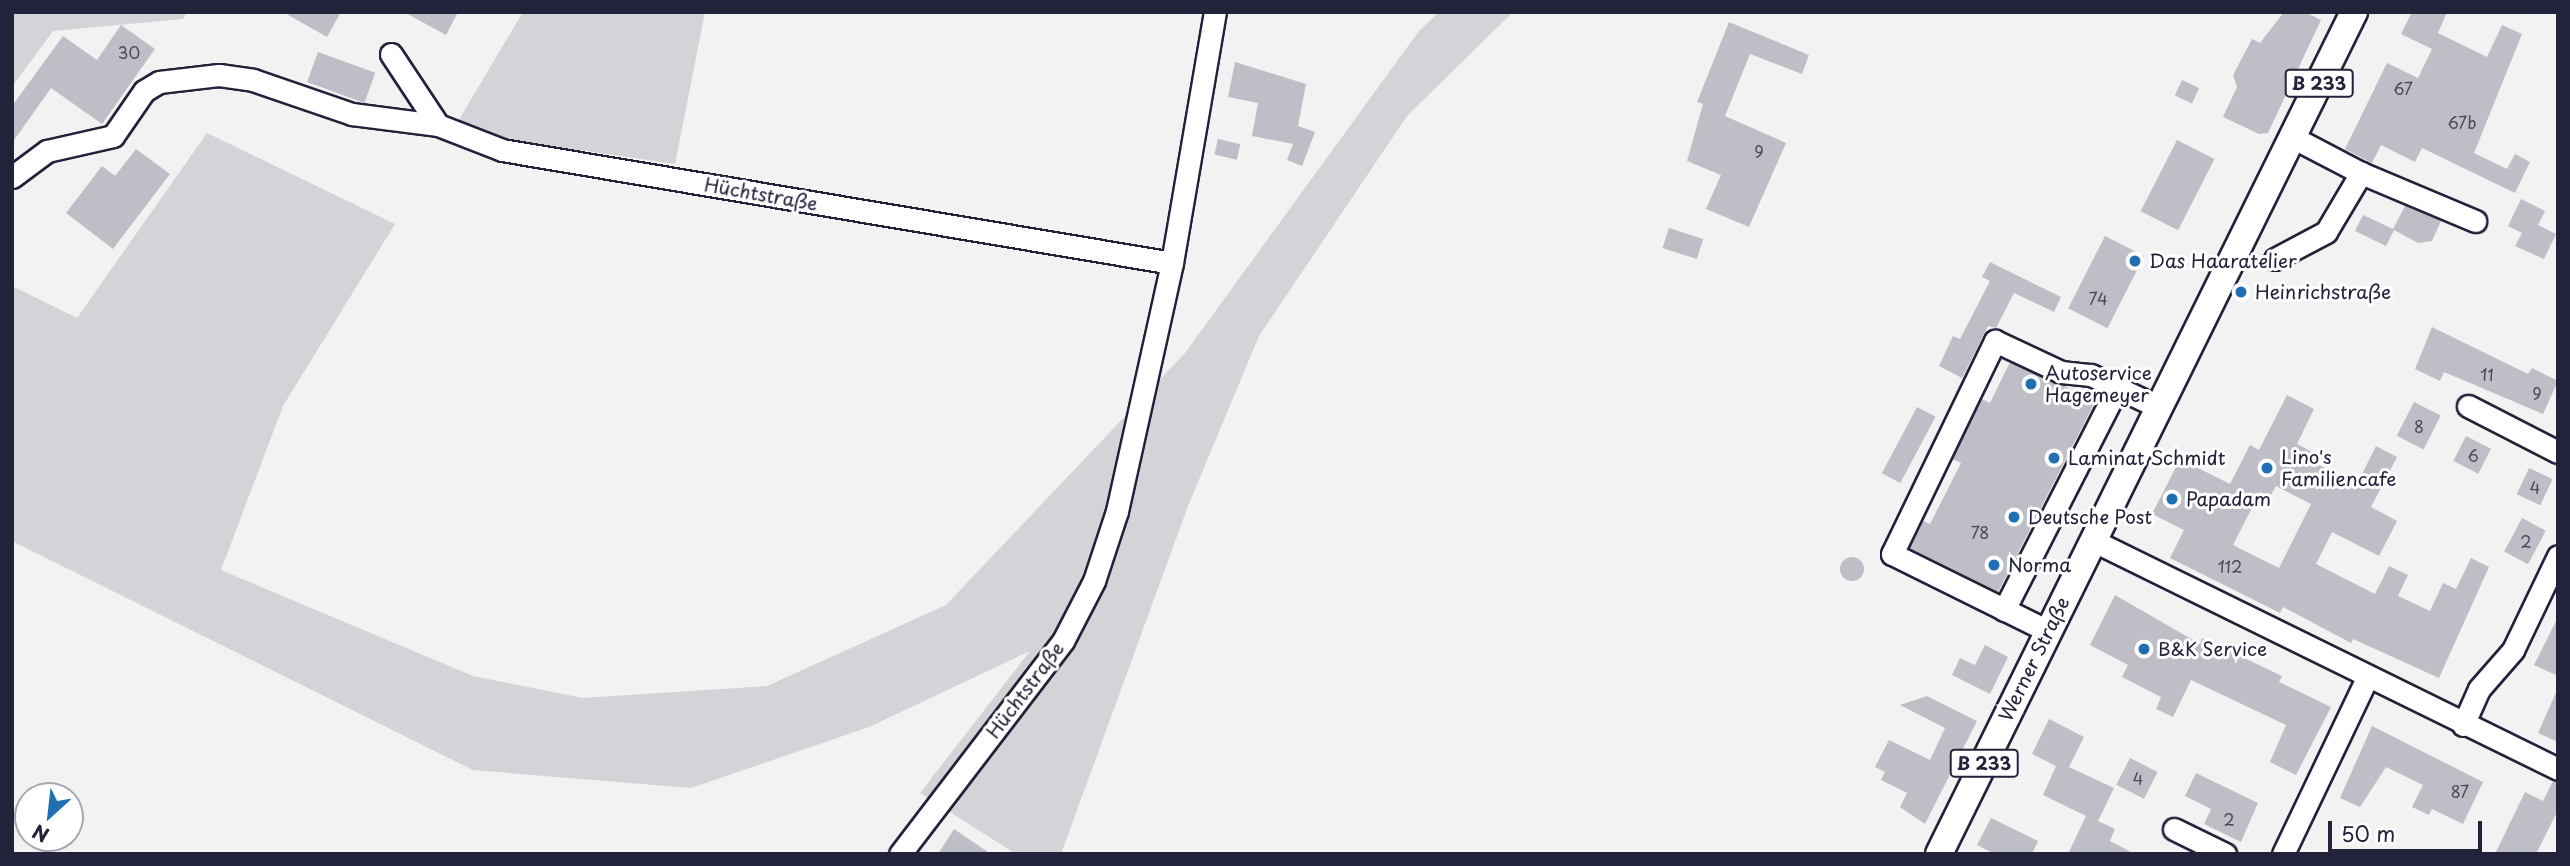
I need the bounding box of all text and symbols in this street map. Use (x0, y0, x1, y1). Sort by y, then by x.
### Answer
house number: 30 (118, 42, 140, 62)
road number: B 233 (2284, 68, 2354, 98)
house number: 67 (2393, 78, 2413, 98)
house number: 67b (2448, 112, 2476, 132)
house number: 9 (1754, 141, 1764, 161)
street label: Hüchtstraße (703, 173, 819, 215)
place label: Das Haaratelier (2149, 250, 2297, 272)
marker: Das Haaratelier (2127, 253, 2143, 269)
place label: Heinrichstraße (2255, 281, 2391, 303)
marker: Heinrichstraße (2233, 284, 2249, 300)
house number: 74 (2089, 288, 2107, 308)
place label: Autoservice Hagemeyer (2045, 362, 2152, 406)
house number: 11 (2480, 364, 2494, 384)
marker: Autoservice Hagemeyer (2023, 376, 2039, 392)
house number: 9 (2532, 383, 2542, 403)
house number: 8 (2414, 416, 2424, 436)
house number: 6 (2467, 445, 2479, 465)
place label: Lino's Familiencafe (2281, 446, 2396, 490)
place label: Laminat Schmidt (2068, 447, 2225, 469)
marker: Laminat Schmidt (2046, 450, 2062, 466)
marker: Lino's Familiencafe (2259, 460, 2275, 476)
house number: 4 (2530, 477, 2540, 497)
place label: Papadam (2186, 488, 2271, 510)
marker: Papadam (2164, 491, 2180, 507)
place label: Deutsche Post (2028, 506, 2154, 528)
marker: Deutsche Post (2006, 509, 2022, 525)
house number: 78 (1971, 522, 1989, 542)
house number: 2 (2520, 531, 2532, 551)
place label: Norma (2008, 554, 2071, 576)
house number: 112 (2218, 556, 2242, 576)
marker: Norma (1986, 557, 2002, 573)
street label: Werner Straße (1994, 592, 2074, 726)
street label: Hüchtstraße (981, 637, 1069, 743)
place label: B&K Service (2158, 638, 2268, 660)
marker: B&K Service (2136, 641, 2152, 657)
road number: B 233 (1949, 748, 2019, 778)
house number: 4 (2133, 768, 2143, 788)
house number: 87 (2451, 781, 2469, 801)
north arrow (14, 782, 84, 852)
scale bar (2332, 806, 2486, 850)
house number: 2 (2223, 809, 2235, 829)
text: 50 m (2341, 817, 2395, 849)
text: N (27, 818, 53, 850)

